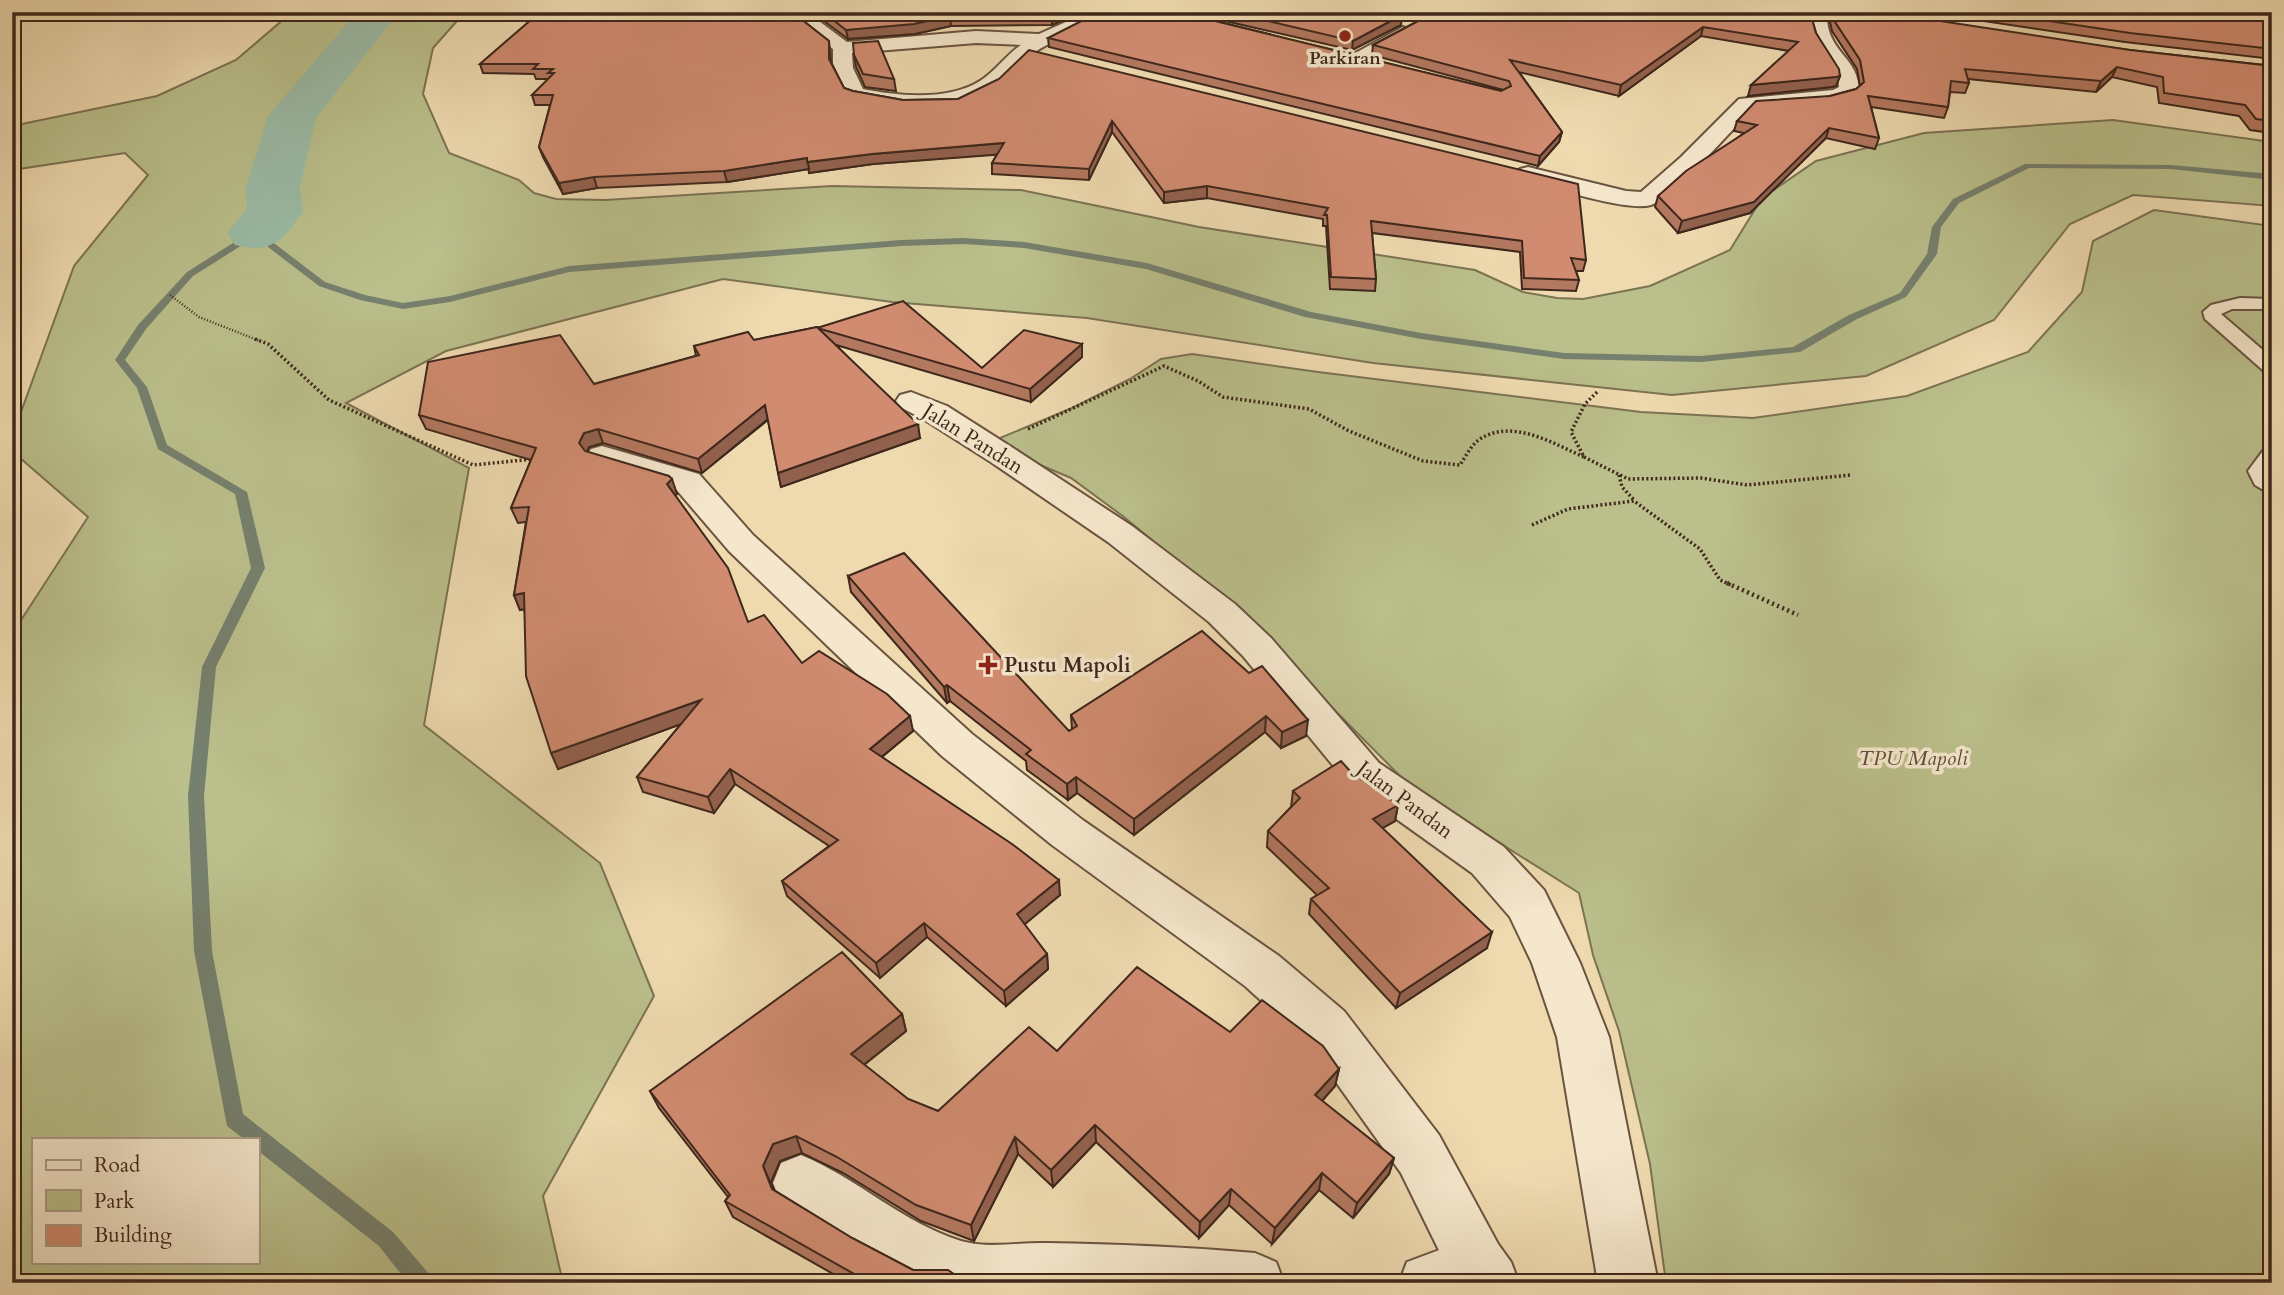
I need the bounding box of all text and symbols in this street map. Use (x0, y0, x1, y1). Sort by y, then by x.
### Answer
marker: Parkiran (1337, 28, 1353, 44)
place label: Parkiran (1309, 46, 1381, 71)
street label: Jalan Pandan (915, 395, 1029, 481)
place label: Pustu Mapoli (1004, 651, 1131, 680)
marker: Pustu Mapoli (978, 655, 998, 675)
park label: TPU Mapoli (1858, 744, 1968, 773)
street label: Jalan Pandan (1348, 752, 1459, 846)
legend (32, 1138, 259, 1264)
text: Road (94, 1151, 140, 1180)
text: Park (94, 1187, 135, 1216)
text: Building (94, 1221, 172, 1250)

